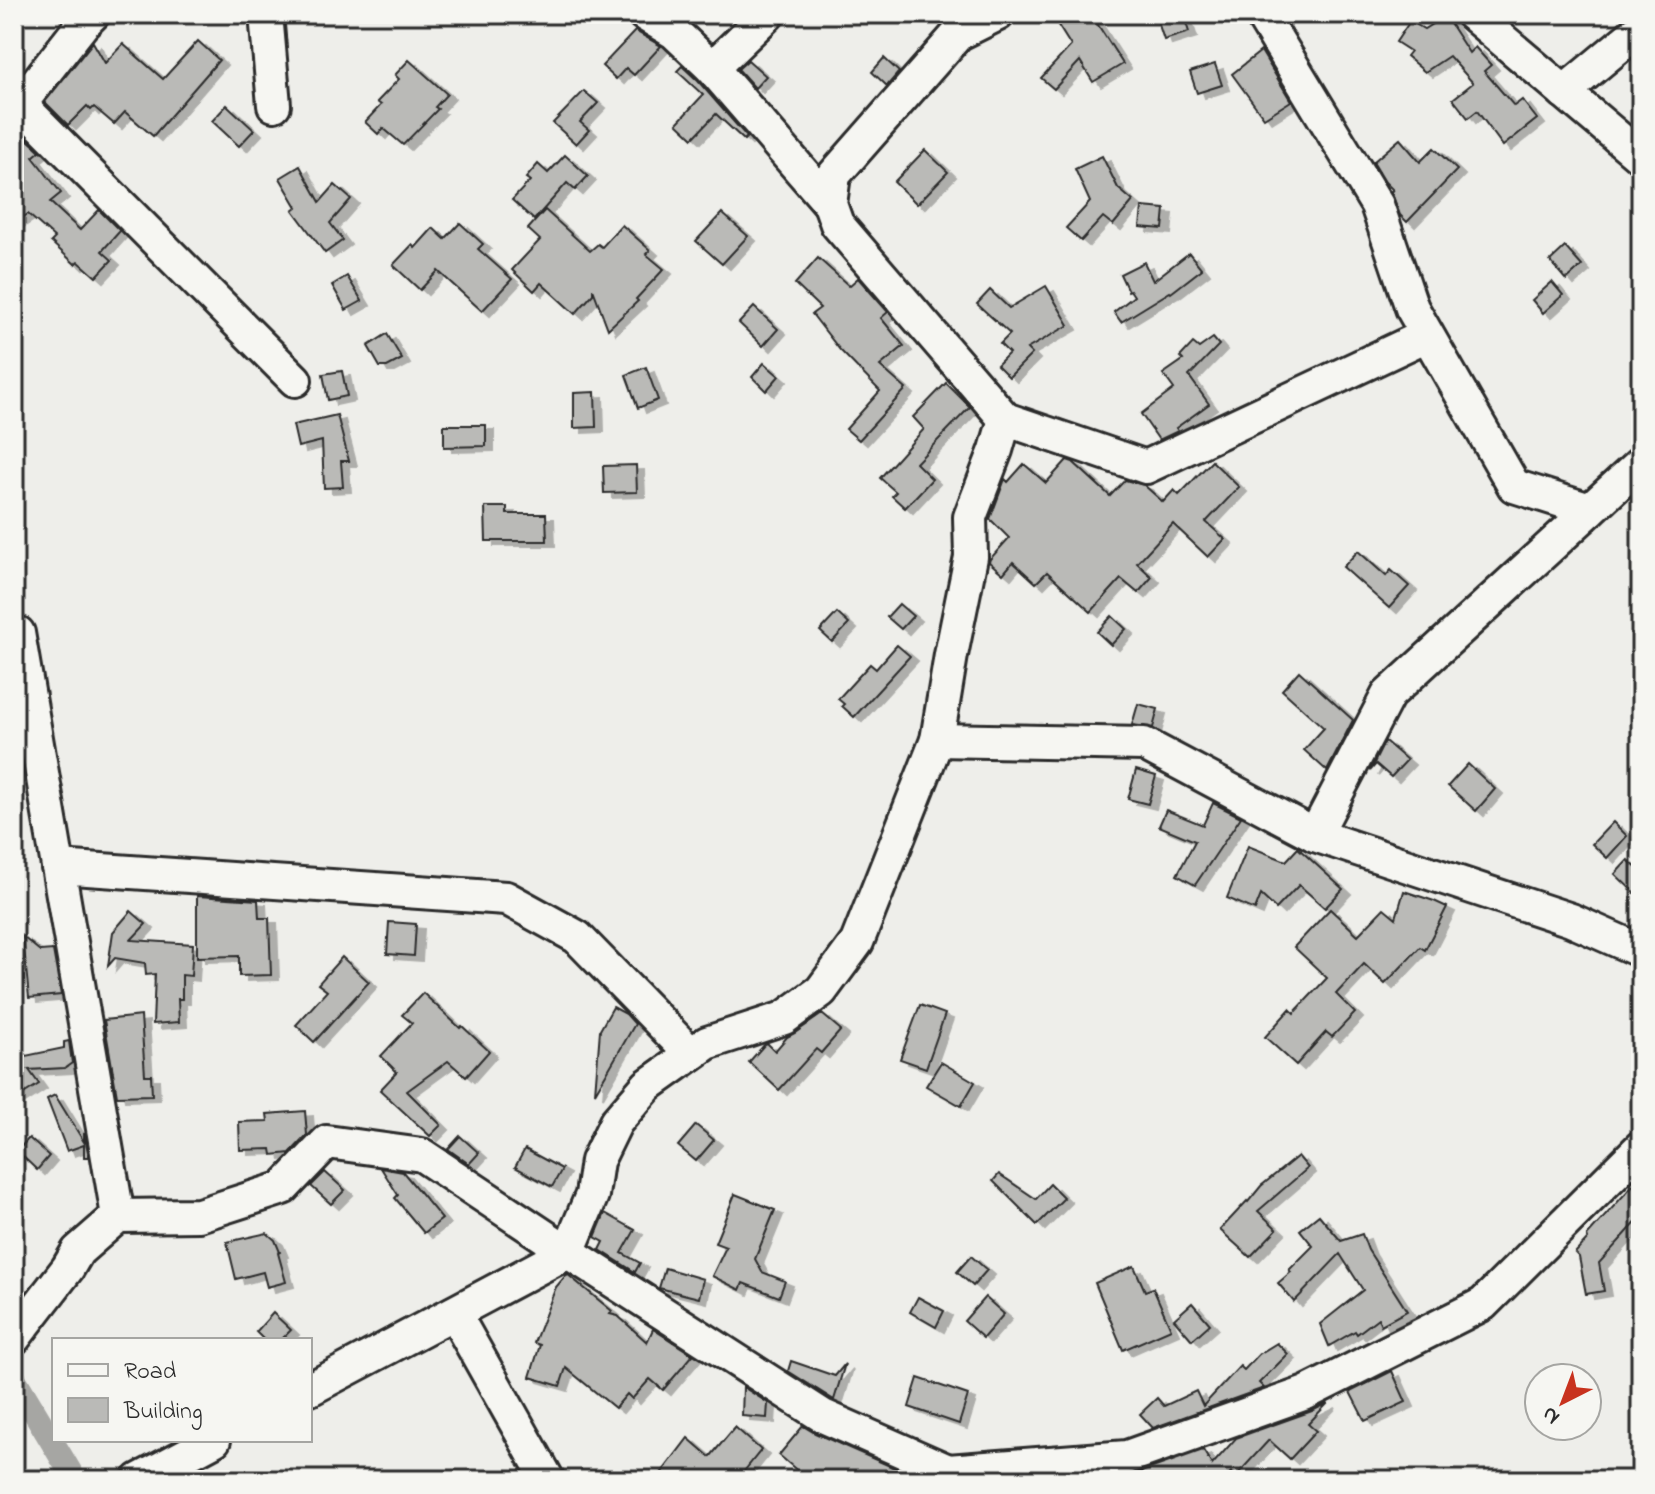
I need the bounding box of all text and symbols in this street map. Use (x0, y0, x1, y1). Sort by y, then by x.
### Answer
legend (52, 1338, 312, 1442)
text: Road (124, 1355, 177, 1390)
north arrow (1523, 1362, 1603, 1442)
text: Building (123, 1395, 203, 1430)
text: N (1535, 1398, 1568, 1431)

